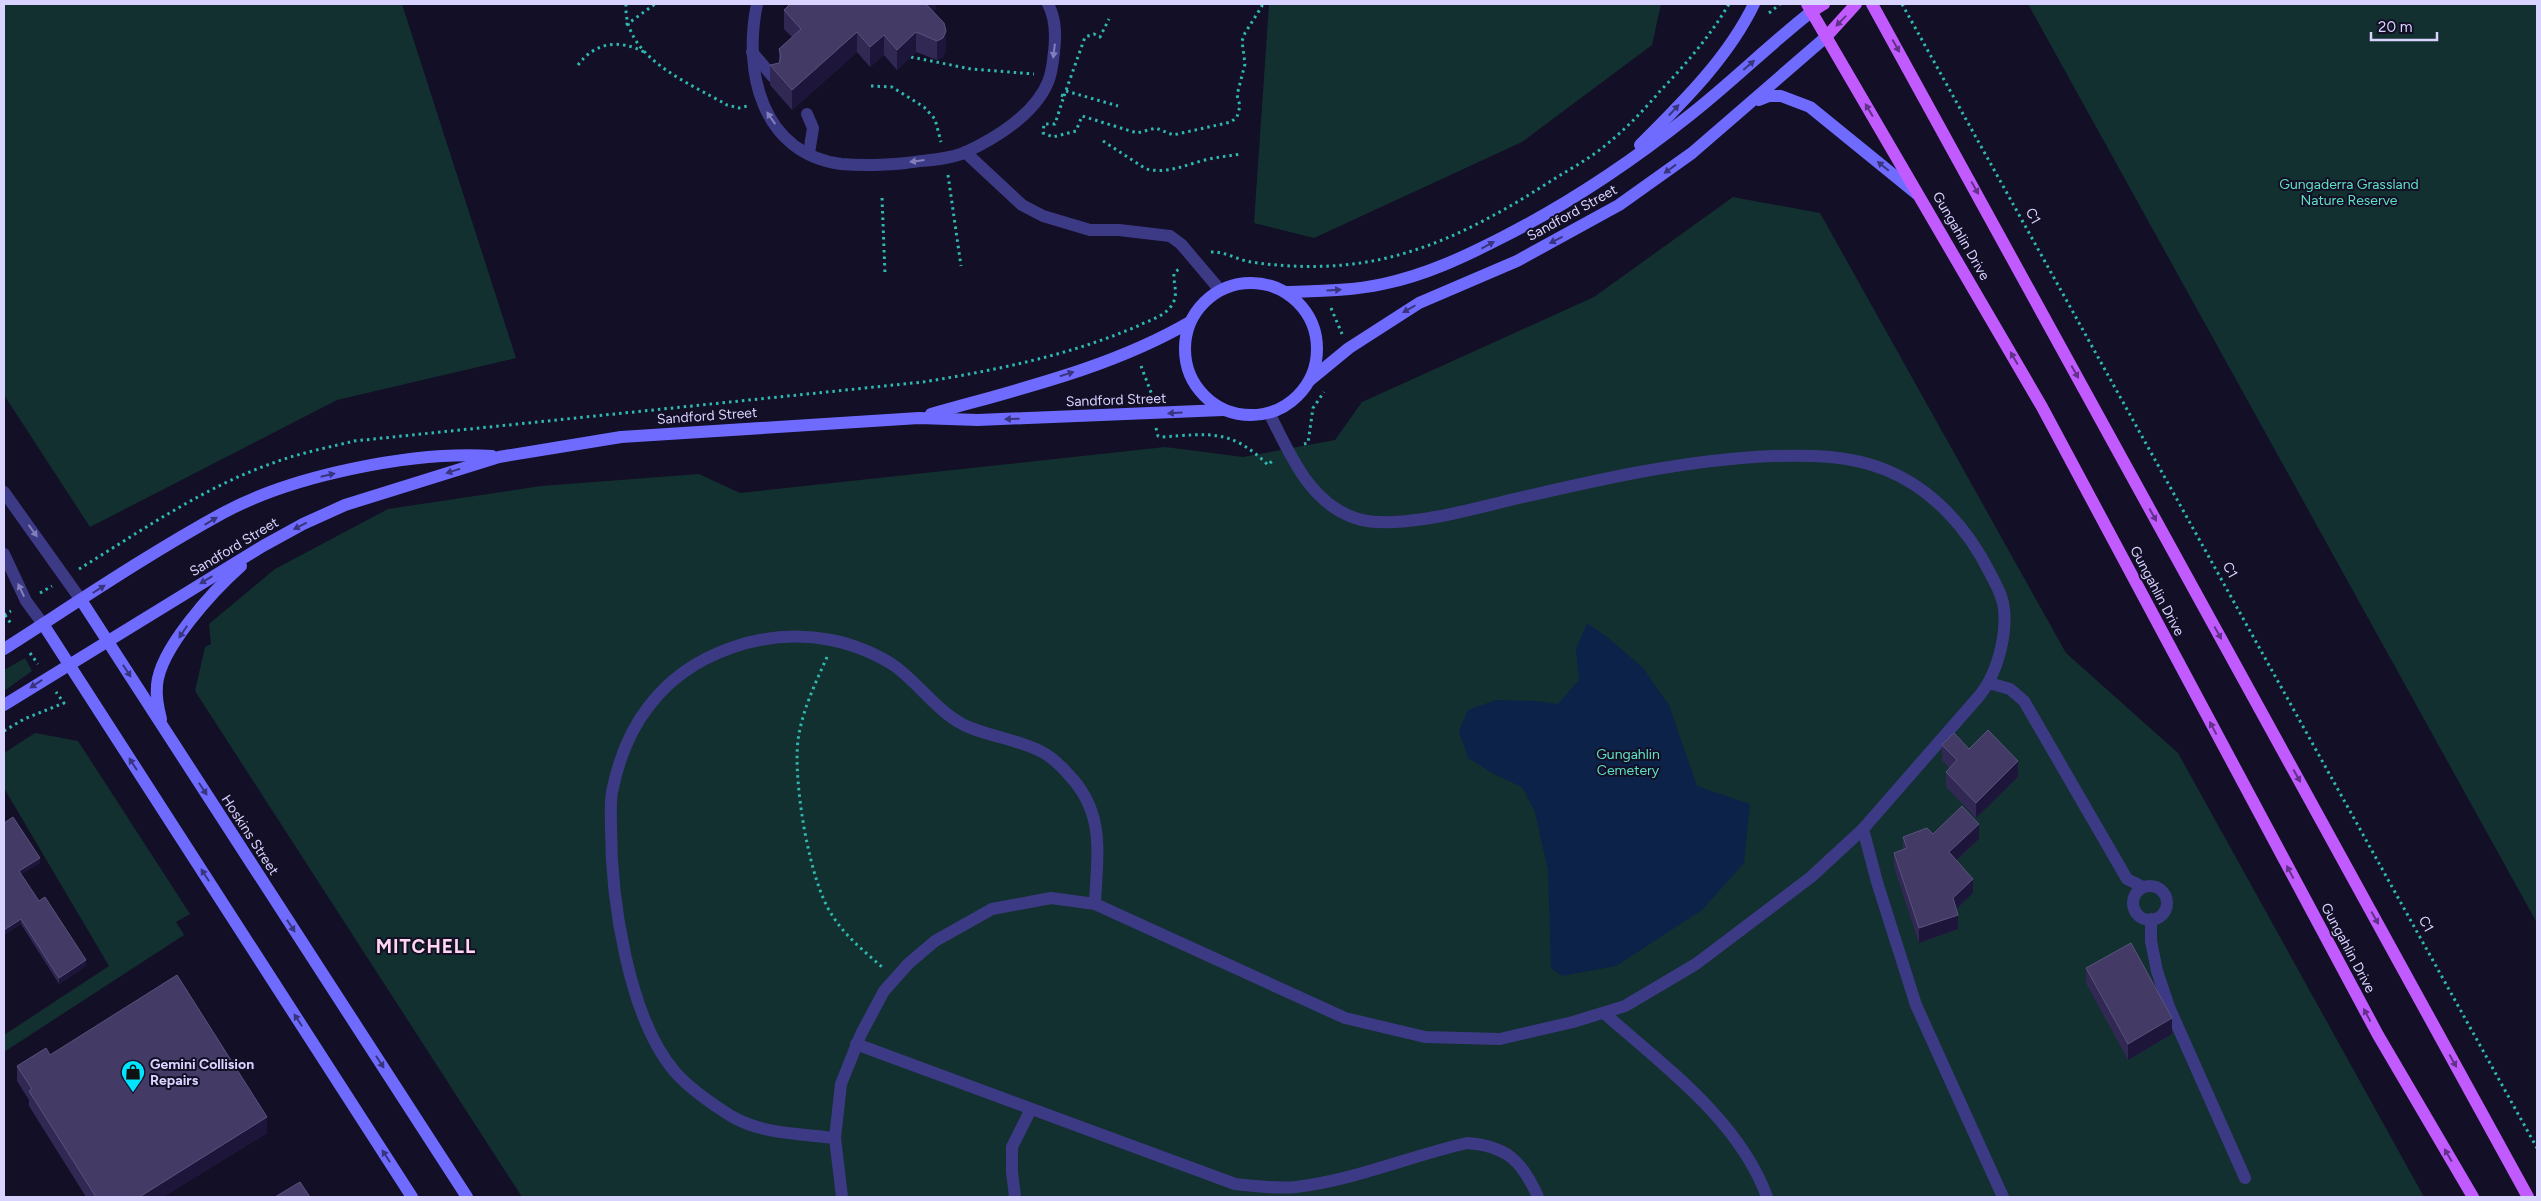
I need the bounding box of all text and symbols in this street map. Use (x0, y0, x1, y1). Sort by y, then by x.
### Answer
scale bar (2371, 10, 2437, 42)
one-way arrow (1835, 14, 1847, 26)
text: 20 m (2378, 18, 2412, 36)
one-way arrow (1892, 39, 1901, 53)
one-way arrow (1050, 44, 1058, 60)
one-way arrow (1743, 59, 1756, 70)
one-way arrow (1668, 104, 1679, 117)
one-way arrow (1864, 104, 1873, 117)
one-way arrow (766, 111, 776, 125)
one-way arrow (909, 157, 925, 165)
one-way arrow (1877, 161, 1890, 172)
one-way arrow (1663, 164, 1677, 174)
park label: Gungaderra Grassland Nature Reserve (2279, 176, 2419, 209)
street label: Sandford Street (1524, 181, 1620, 245)
one-way arrow (1970, 182, 1979, 195)
street label: Gungahlin Drive (1929, 189, 1993, 284)
street label: C1 (2022, 205, 2044, 227)
one-way arrow (1549, 236, 1563, 244)
one-way arrow (1481, 241, 1496, 249)
one-way arrow (1326, 286, 1342, 294)
one-way arrow (1402, 305, 1416, 314)
one-way arrow (2010, 350, 2018, 365)
one-way arrow (2071, 365, 2079, 380)
one-way arrow (1059, 370, 1074, 377)
street label: Sandford Street (1065, 390, 1167, 410)
street label: Sandford Street (656, 404, 758, 428)
one-way arrow (1167, 409, 1183, 417)
one-way arrow (1004, 415, 1020, 423)
one-way arrow (445, 468, 460, 476)
one-way arrow (320, 471, 335, 479)
one-way arrow (2149, 508, 2158, 521)
street label: Sandford Street (187, 514, 281, 580)
one-way arrow (204, 516, 217, 525)
one-way arrow (293, 522, 307, 530)
one-way arrow (27, 524, 38, 537)
street label: Gungahlin Drive (2126, 543, 2188, 639)
street label: C1 (2219, 559, 2241, 581)
one-way arrow (200, 575, 213, 585)
one-way arrow (17, 583, 25, 597)
one-way arrow (92, 585, 105, 594)
one-way arrow (178, 626, 188, 639)
one-way arrow (2214, 627, 2223, 640)
one-way arrow (122, 664, 131, 677)
one-way arrow (29, 679, 43, 689)
one-way arrow (2209, 721, 2217, 736)
park label: Gungahlin Cemetery (1596, 746, 1660, 779)
one-way arrow (128, 757, 138, 770)
one-way arrow (2292, 769, 2301, 783)
one-way arrow (198, 783, 208, 796)
street label: Hoskins Street (218, 792, 282, 878)
one-way arrow (2286, 864, 2294, 879)
one-way arrow (200, 869, 210, 882)
street label: Gungahlin Drive (2317, 900, 2379, 996)
one-way arrow (2371, 911, 2379, 926)
street label: C1 (2415, 913, 2437, 935)
one-way arrow (287, 919, 296, 933)
district label: MITCHELL (376, 935, 476, 958)
one-way arrow (2363, 1007, 2371, 1022)
one-way arrow (293, 1013, 303, 1026)
one-way arrow (2449, 1054, 2457, 1068)
place label: Gemini Collision Repairs (150, 1056, 254, 1089)
one-way arrow (375, 1056, 384, 1069)
shop icon: Gemini Collision Repairs (120, 1059, 146, 1093)
one-way arrow (2444, 1149, 2453, 1162)
one-way arrow (381, 1150, 391, 1163)

